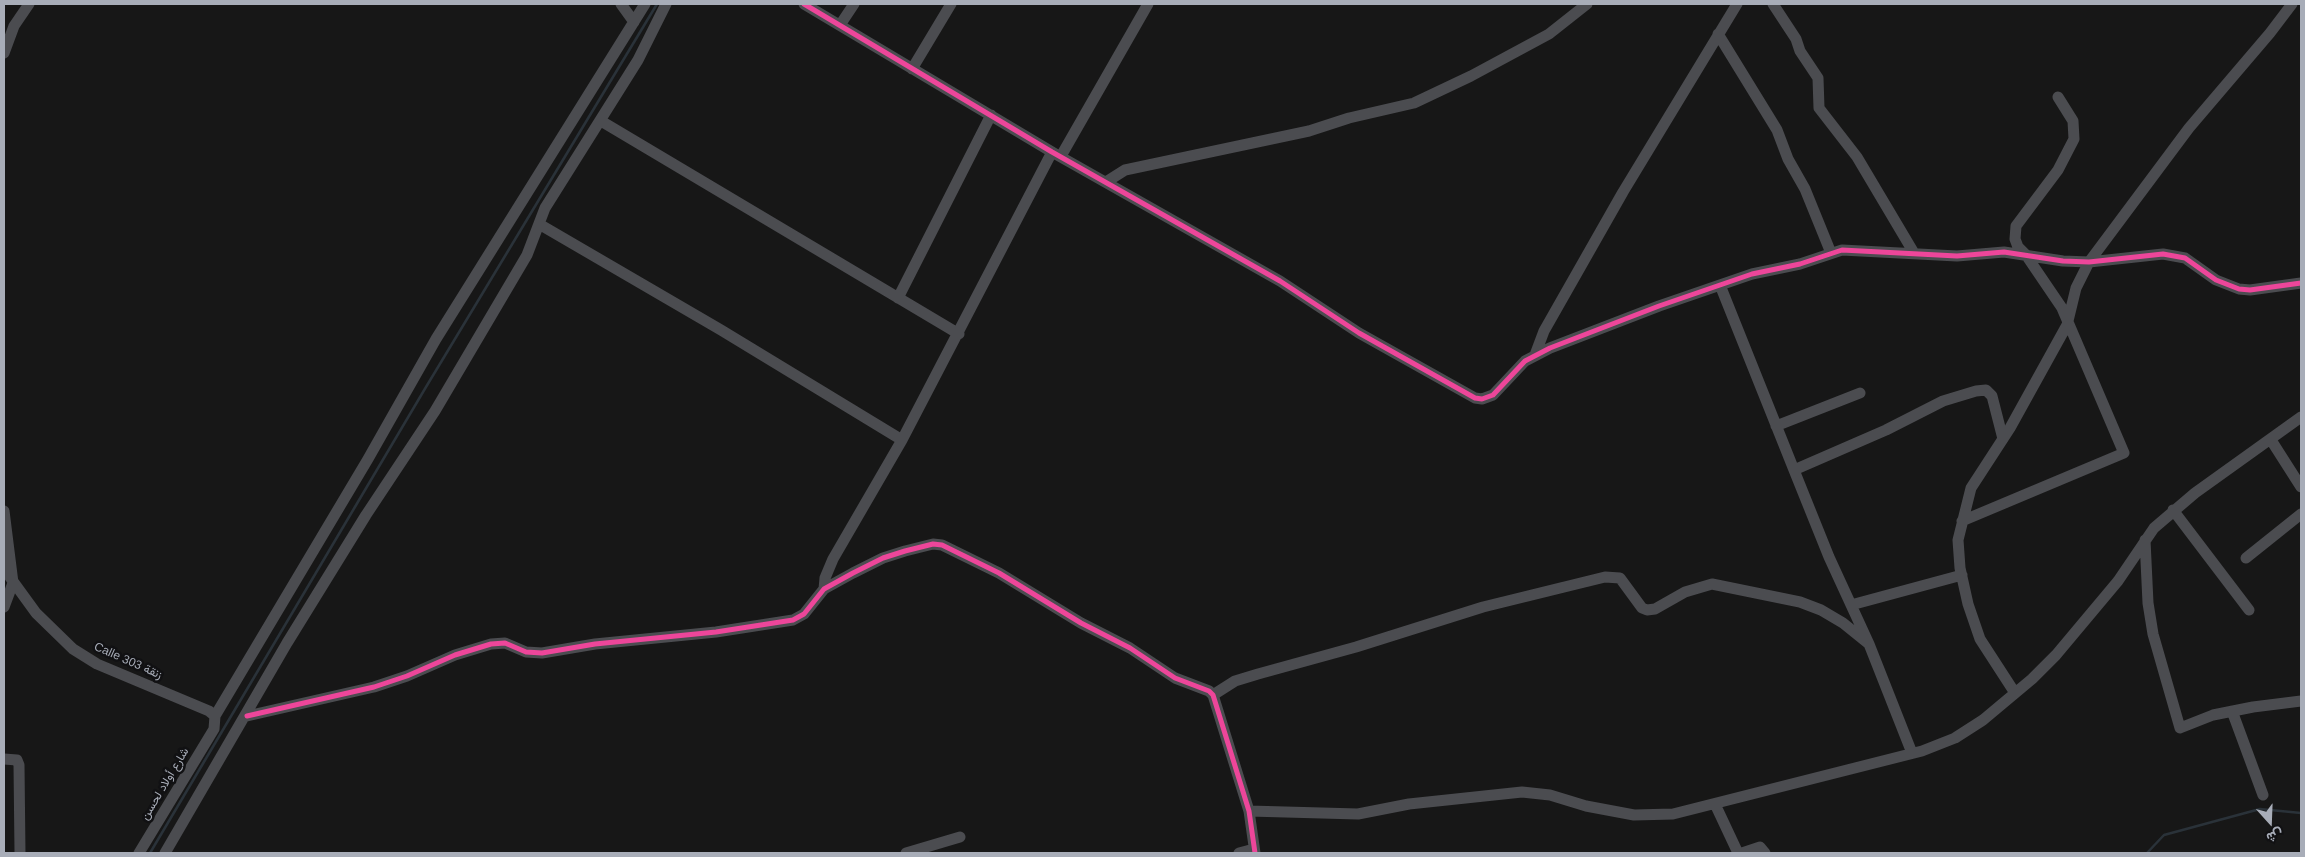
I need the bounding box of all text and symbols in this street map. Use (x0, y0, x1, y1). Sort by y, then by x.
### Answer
street label: Calle 303 زنقة (92, 640, 164, 682)
street label: شارع أولاد لحسن (138, 745, 192, 823)
north arrow (2245, 797, 2295, 847)
text: ش (2264, 826, 2286, 846)

